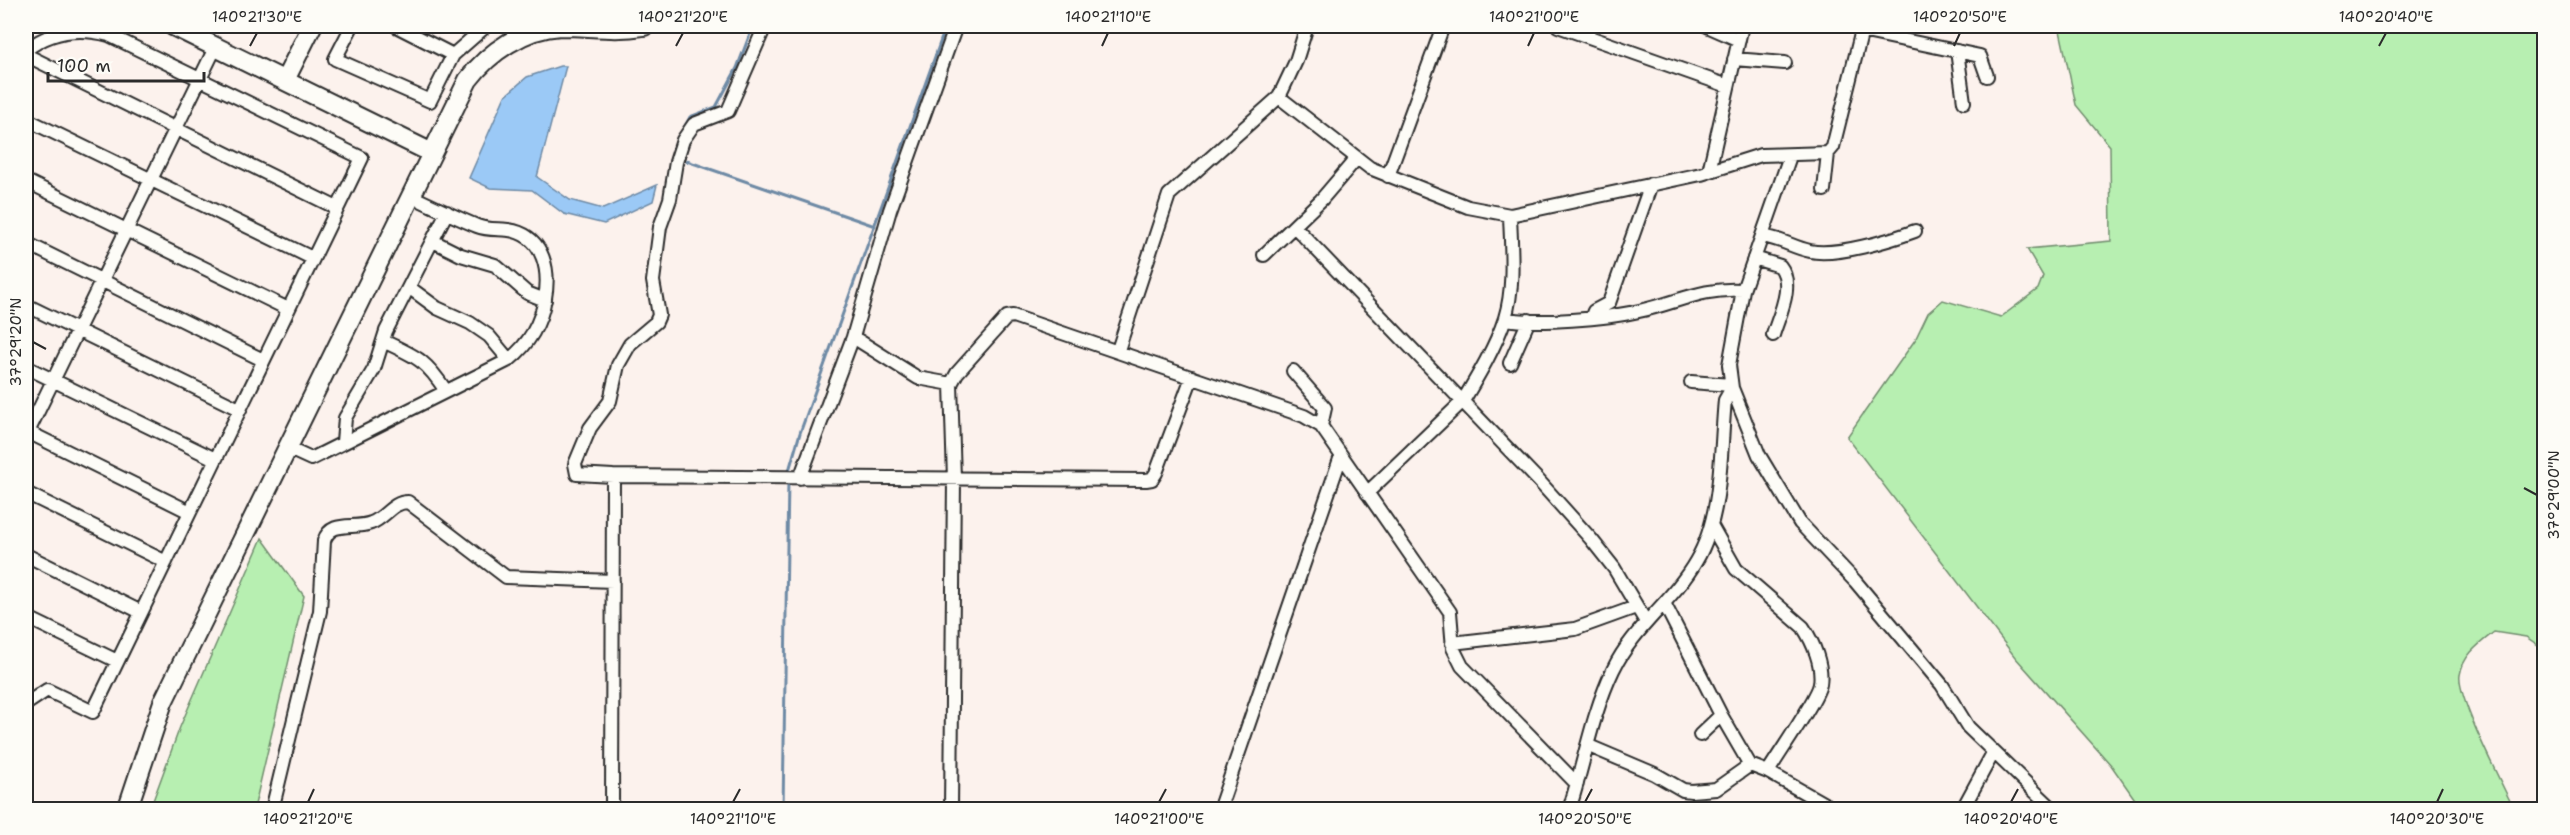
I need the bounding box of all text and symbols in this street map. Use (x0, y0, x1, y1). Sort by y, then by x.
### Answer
text: 140°21'30"E (212, 7, 302, 27)
text: 140°21'20"E (638, 7, 728, 27)
text: 140°21'10"E (1065, 7, 1151, 27)
text: 140°21'00"E (1489, 7, 1579, 27)
text: 140°20'50"E (1913, 7, 2007, 27)
text: 140°20'40"E (2339, 7, 2433, 27)
scale bar (48, 45, 204, 83)
text: 100 m (57, 54, 111, 78)
text: 37°29'20"N (6, 297, 26, 387)
text: 37°29'00"N (2544, 450, 2564, 540)
text: 140°21'20"E (263, 809, 353, 829)
text: 140°21'10"E (690, 809, 776, 829)
text: 140°21'00"E (1114, 809, 1204, 829)
text: 140°20'50"E (1538, 809, 1632, 829)
text: 140°20'40"E (1964, 809, 2058, 829)
text: 140°20'30"E (2390, 809, 2484, 829)

